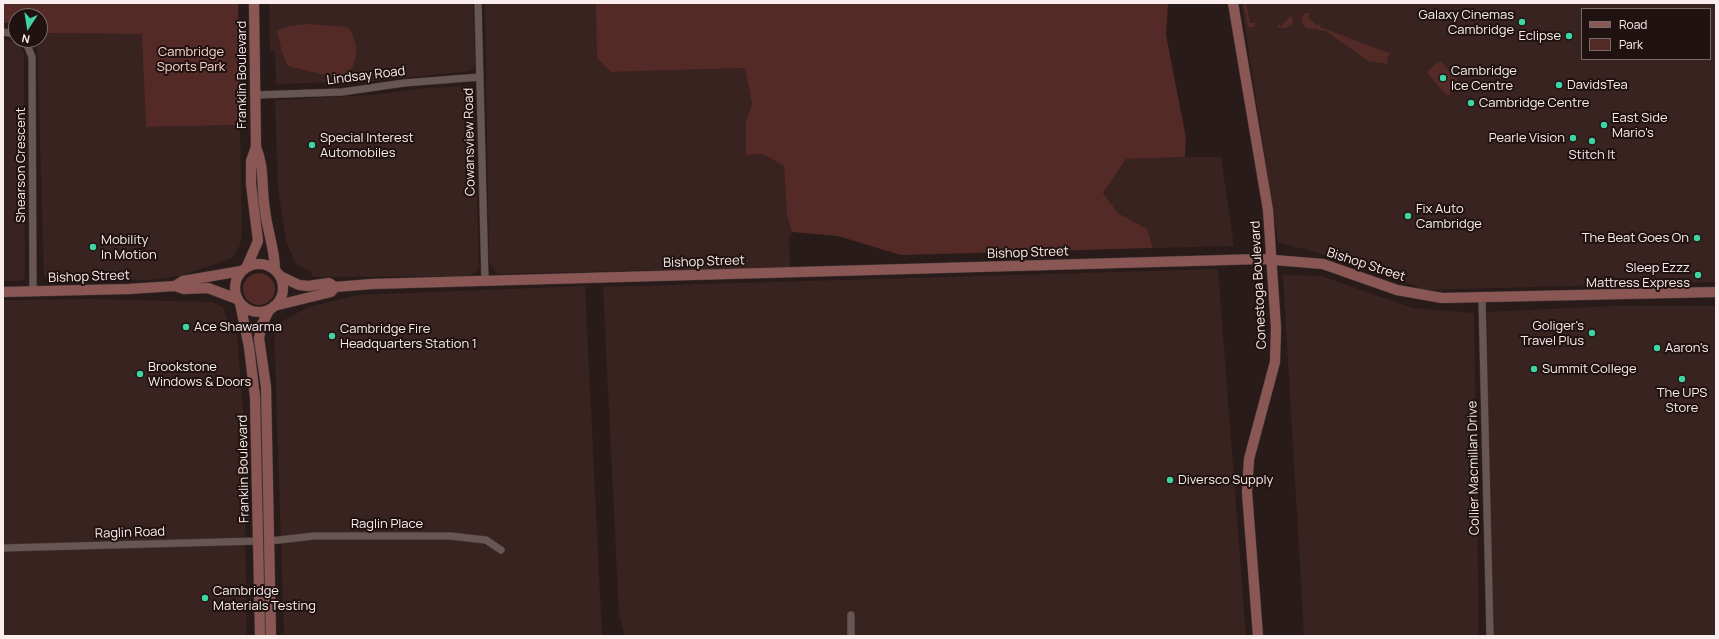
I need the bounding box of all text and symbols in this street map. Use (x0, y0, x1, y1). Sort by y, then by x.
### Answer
place label: Galaxy Cinemas Cambridge (1419, 7, 1514, 38)
north arrow (8, 8, 48, 48)
legend (1581, 8, 1711, 60)
text: Road (1619, 16, 1647, 33)
marker: Galaxy Cinemas Cambridge (1517, 17, 1527, 27)
street label: Franklin Boulevard (234, 21, 250, 129)
place label: Eclipse (1518, 28, 1561, 44)
text: N (20, 31, 31, 47)
marker: Eclipse (1564, 31, 1574, 41)
text: Park (1619, 36, 1643, 53)
park label: Cambridge Sports Park (157, 44, 225, 75)
street label: Lindsay Road (326, 63, 406, 89)
place label: Cambridge Ice Centre (1451, 63, 1517, 94)
marker: Cambridge Ice Centre (1438, 73, 1448, 83)
place label: DavidsTea (1567, 77, 1628, 93)
marker: DavidsTea (1554, 80, 1564, 90)
street label: Cowansview Road (461, 88, 479, 196)
place label: Cambridge Centre (1479, 95, 1589, 111)
marker: Cambridge Centre (1466, 98, 1476, 108)
street label: Shearson Crescent (13, 107, 29, 223)
place label: East Side Mario's (1612, 110, 1668, 141)
marker: East Side Mario's (1599, 120, 1609, 130)
place label: Special Interest Automobiles (320, 130, 414, 161)
place label: Pearle Vision (1489, 130, 1565, 146)
marker: Pearle Vision (1568, 133, 1578, 143)
marker: Stitch It (1587, 136, 1597, 146)
marker: Special Interest Automobiles (307, 140, 317, 150)
place label: Stitch It (1569, 147, 1615, 163)
place label: Fix Auto Cambridge (1416, 201, 1482, 232)
marker: Fix Auto Cambridge (1403, 211, 1413, 221)
street label: Conestoga Boulevard (1248, 220, 1270, 350)
place label: The Beat Goes On (1582, 230, 1689, 246)
place label: Mobility In Motion (101, 232, 157, 263)
marker: The Beat Goes On (1692, 233, 1702, 243)
marker: Mobility In Motion (88, 242, 98, 252)
street label: Bishop Street (987, 244, 1069, 262)
street label: Bishop Street (1325, 245, 1407, 285)
street label: Bishop Street (663, 253, 745, 271)
place label: Sleep Ezzz Mattress Express (1586, 260, 1690, 291)
street label: Bishop Street (48, 268, 130, 286)
marker: Sleep Ezzz Mattress Express (1693, 270, 1703, 280)
place label: Goliger's Travel Plus (1520, 318, 1584, 349)
place label: Ace Shawarma (194, 319, 282, 335)
place label: Cambridge Fire Headquarters Station 1 (340, 321, 477, 352)
marker: Ace Shawarma (181, 322, 191, 332)
marker: Goliger's Travel Plus (1587, 328, 1597, 338)
marker: Cambridge Fire Headquarters Station 1 (327, 331, 337, 341)
place label: Aaron's (1665, 340, 1708, 356)
marker: Aaron's (1652, 343, 1662, 353)
place label: Brookstone Windows & Doors (148, 359, 251, 390)
place label: Summit College (1542, 361, 1637, 377)
marker: Summit College (1529, 364, 1539, 374)
marker: Brookstone Windows & Doors (135, 369, 145, 379)
marker: The UPS Store (1677, 374, 1687, 384)
place label: The UPS Store (1657, 385, 1707, 416)
street label: Collier Macmillan Drive (1465, 401, 1483, 535)
street label: Franklin Boulevard (235, 415, 253, 523)
place label: Diversco Supply (1178, 472, 1273, 488)
marker: Diversco Supply (1165, 475, 1175, 485)
street label: Raglin Place (351, 516, 423, 532)
street label: Raglin Road (95, 524, 165, 542)
place label: Cambridge Materials Testing (213, 583, 316, 614)
marker: Cambridge Materials Testing (200, 593, 210, 603)

